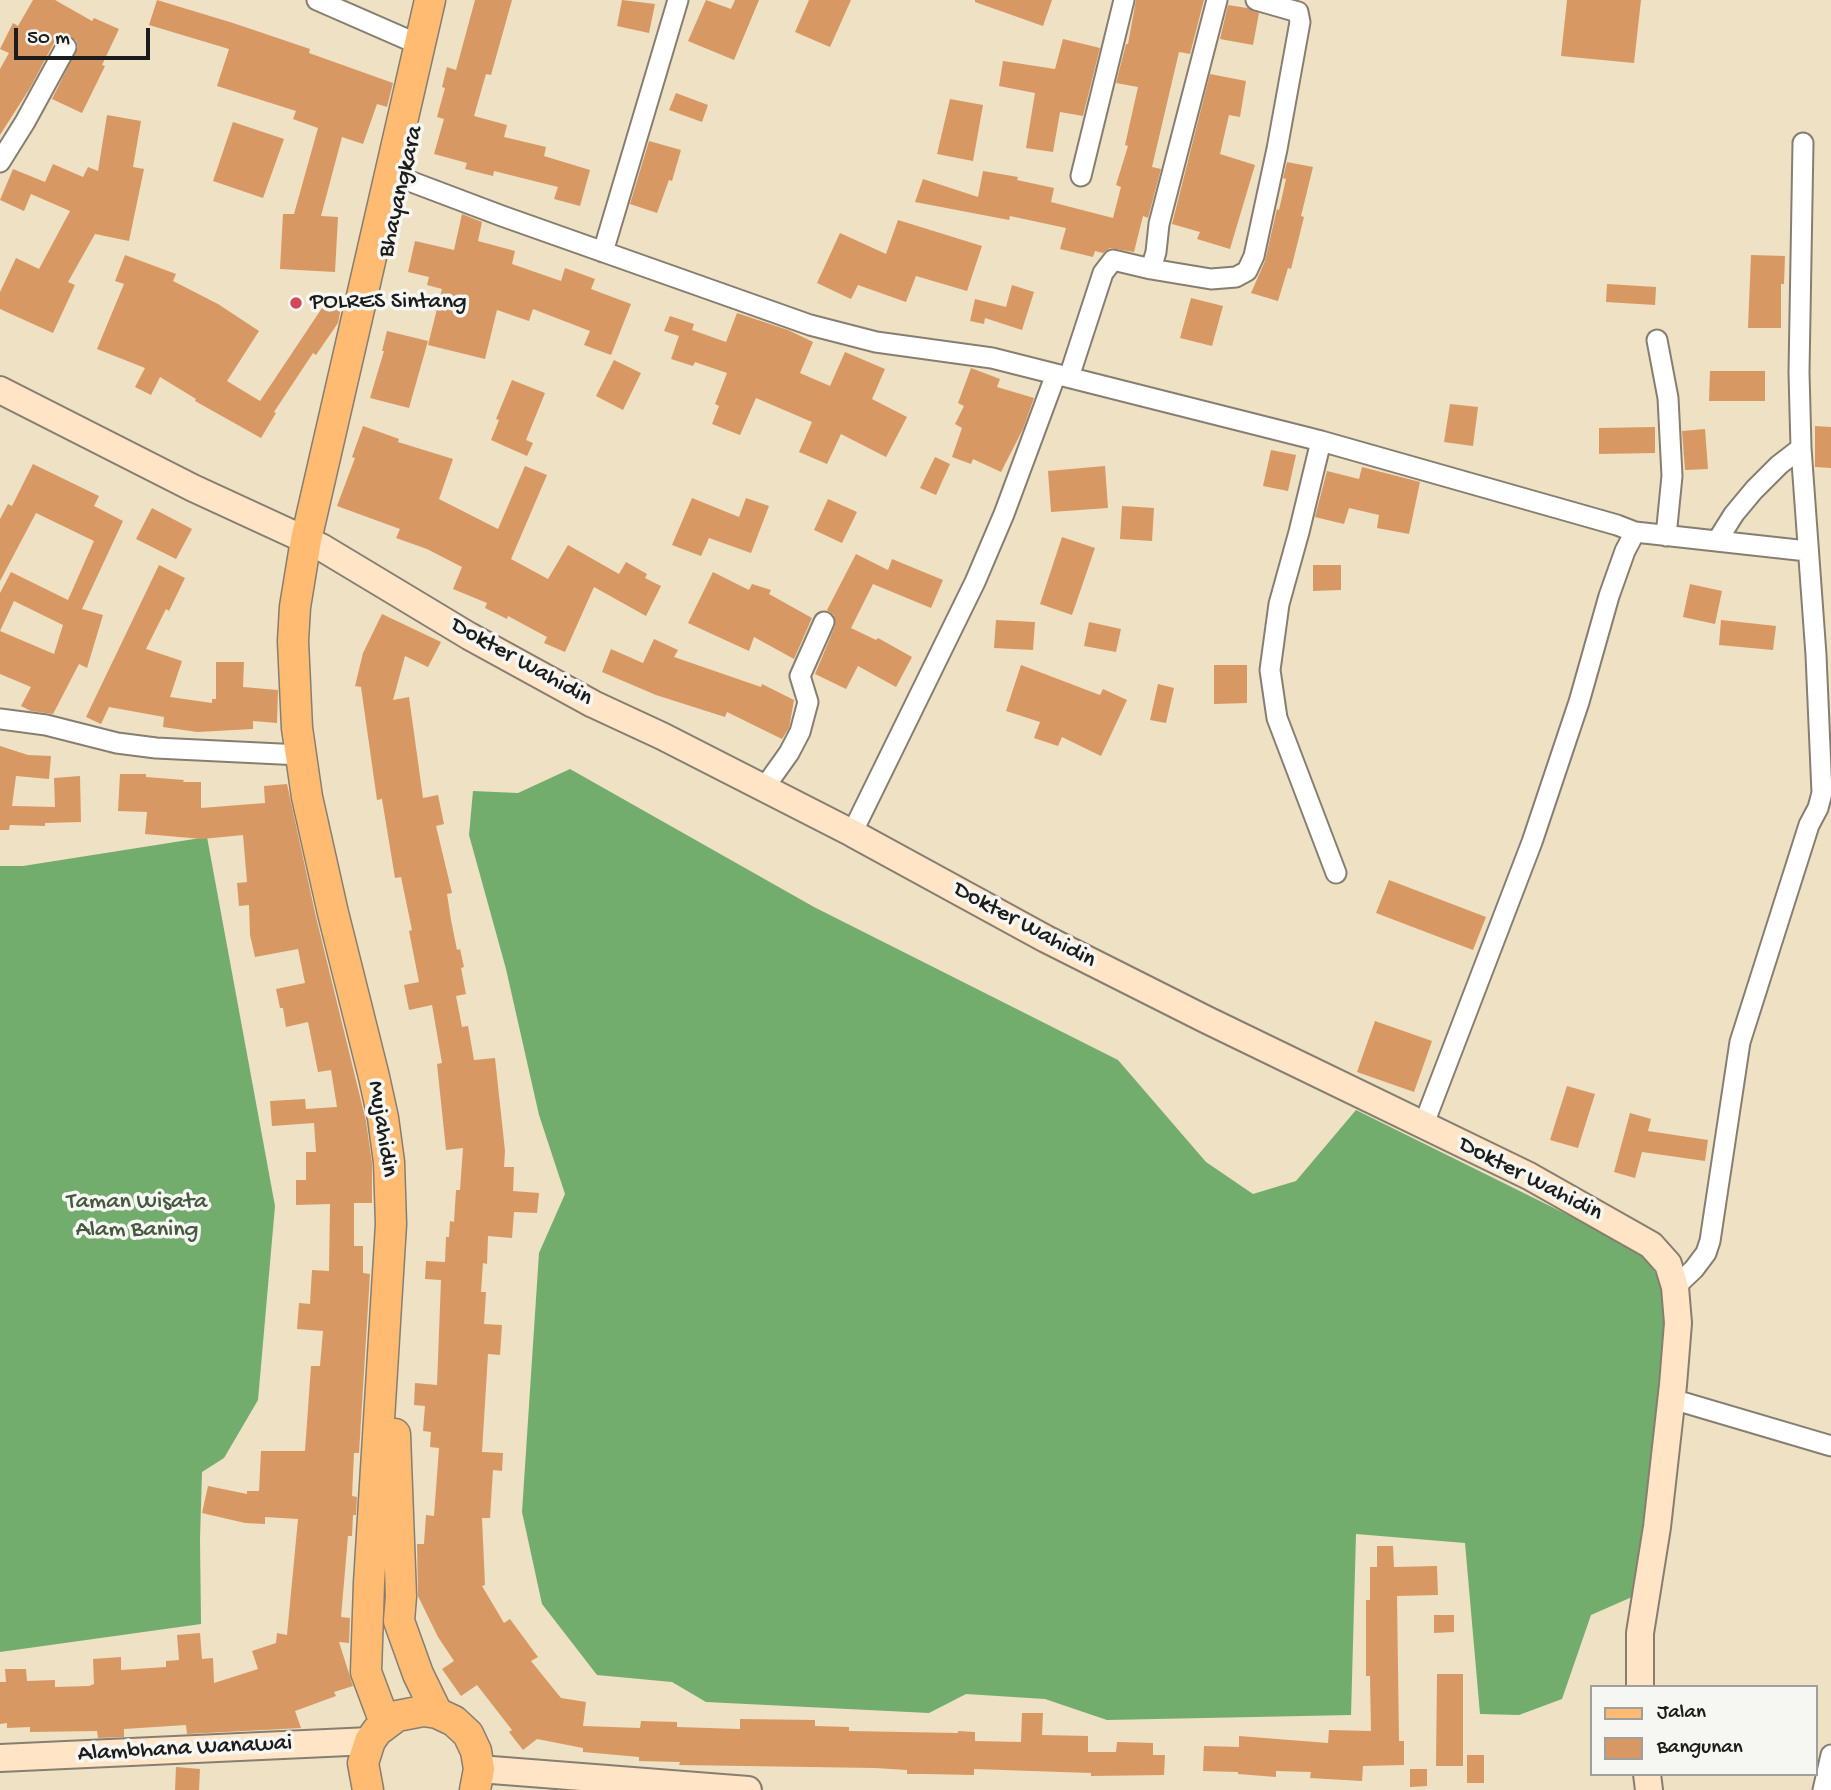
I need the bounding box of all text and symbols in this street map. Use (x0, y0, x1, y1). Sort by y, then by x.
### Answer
scale bar (18, 14, 154, 58)
text: 50 m (27, 27, 70, 52)
street label: Bhayangkara (373, 123, 431, 261)
place label: POLRES Sintang (310, 289, 467, 317)
marker: POLRES Sintang (288, 295, 304, 311)
street label: Dokter Wahidin (445, 612, 597, 714)
street label: Dokter Wahidin (948, 876, 1100, 976)
street label: Mujahidin (359, 1079, 403, 1179)
street label: Dokter Wahidin (1453, 1131, 1607, 1229)
park label: Taman Wisata Alam Baning (67, 1189, 207, 1245)
legend (1590, 1685, 1817, 1776)
text: Jalan (1657, 1701, 1706, 1726)
street label: Alambhana Wanawai (77, 1730, 293, 1770)
text: Bangunan (1657, 1736, 1743, 1761)

